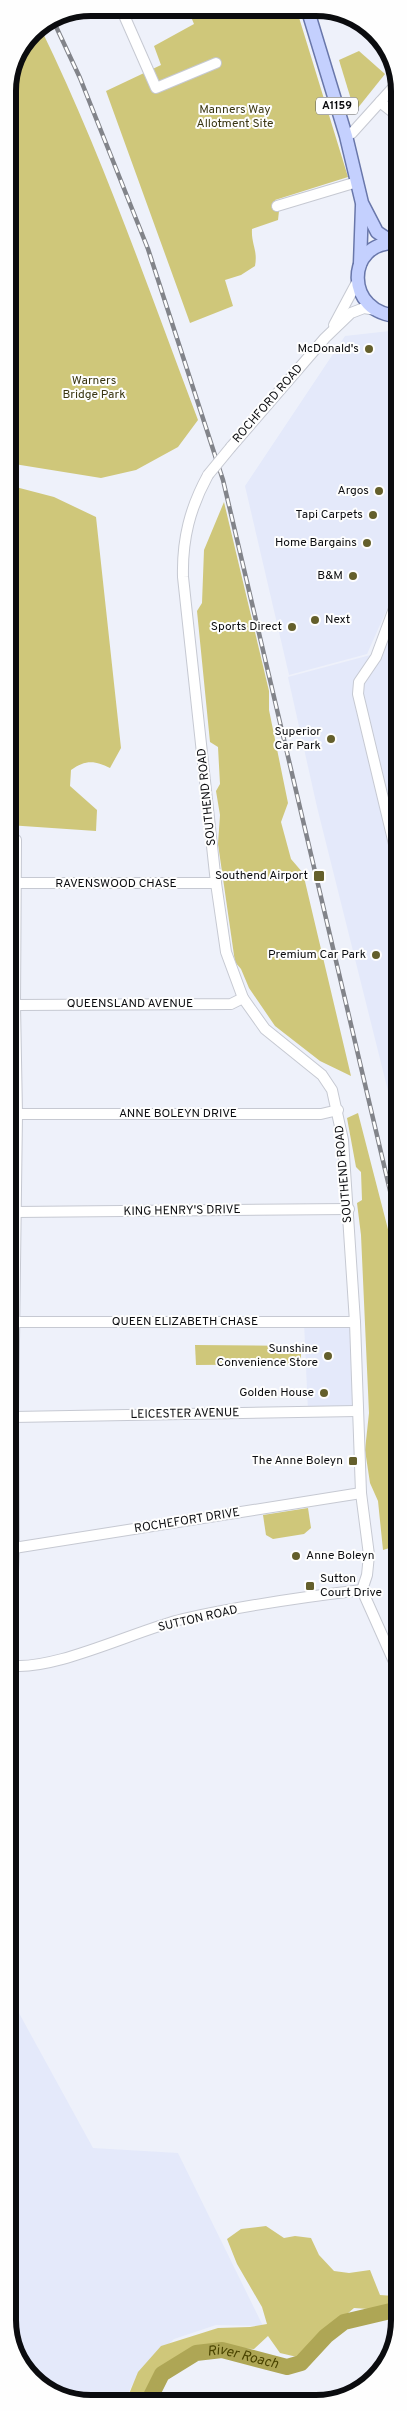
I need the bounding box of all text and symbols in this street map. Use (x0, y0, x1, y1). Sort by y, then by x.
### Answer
road number: A1159 (316, 98, 358, 114)
park label: Manners Way Allotment Site (196, 102, 274, 132)
place label: McDonald's (297, 341, 359, 357)
marker: McDonald's (363, 343, 375, 355)
street label: ROCHFORD ROAD (229, 361, 307, 447)
park label: Warners Bridge Park (62, 373, 126, 403)
place label: Argos (338, 483, 369, 499)
marker: Argos (373, 485, 385, 497)
place label: Tapi Carpets (295, 507, 363, 523)
marker: Tapi Carpets (367, 509, 379, 521)
place label: Home Bargains (275, 535, 357, 551)
marker: Home Bargains (361, 537, 373, 549)
place label: B&M (317, 568, 343, 584)
marker: B&M (347, 570, 359, 582)
place label: Next (325, 612, 350, 628)
marker: Next (309, 614, 321, 626)
place label: Sports Direct (211, 619, 282, 635)
marker: Sports Direct (286, 621, 298, 633)
place label: Superior Car Park (274, 724, 321, 754)
marker: Superior Car Park (325, 733, 337, 745)
street label: SOUTHEND ROAD (194, 747, 220, 847)
place label: Southend Airport (215, 868, 308, 884)
marker: Southend Airport (312, 869, 326, 883)
street label: RAVENSWOOD CHASE (55, 876, 177, 892)
place label: Premium Car Park (268, 947, 366, 963)
marker: Premium Car Park (370, 949, 382, 961)
street label: QUEENSLAND AVENUE (67, 996, 193, 1012)
street label: ANNE BOLEYN DRIVE (119, 1106, 237, 1122)
street label: SOUTHEND ROAD (332, 1124, 356, 1224)
street label: KING HENRY'S DRIVE (123, 1202, 241, 1220)
street label: QUEEN ELIZABETH CHASE (112, 1314, 258, 1330)
place label: Sunshine Convenience Store (217, 1341, 318, 1371)
marker: Sunshine Convenience Store (322, 1350, 334, 1362)
place label: Golden House (239, 1385, 314, 1401)
marker: Golden House (318, 1387, 330, 1399)
street label: LEICESTER AVENUE (130, 1405, 240, 1423)
place label: The Anne Boleyn (252, 1453, 343, 1469)
marker: The Anne Boleyn (347, 1455, 359, 1467)
street label: ROCHEFORT DRIVE (133, 1505, 241, 1537)
place label: Anne Boleyn (306, 1548, 375, 1564)
marker: Anne Boleyn (290, 1550, 302, 1562)
place label: Sutton Court Drive (320, 1571, 382, 1601)
marker: Sutton Court Drive (304, 1580, 316, 1592)
street label: SUTTON ROAD (157, 1602, 239, 1636)
water label: River Roach (206, 2341, 281, 2373)

